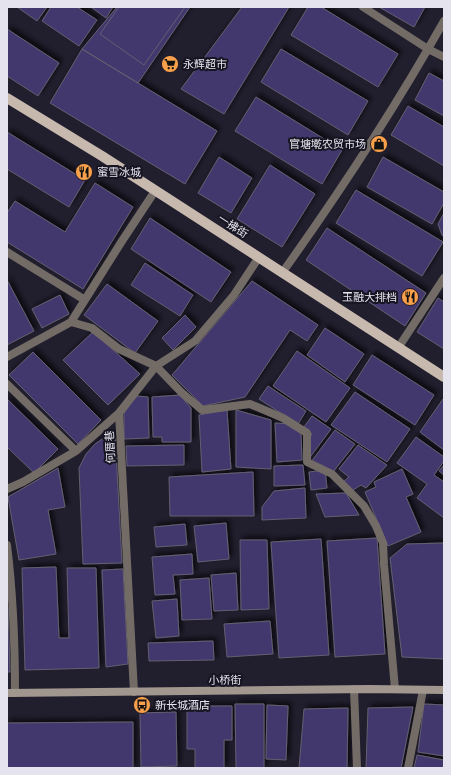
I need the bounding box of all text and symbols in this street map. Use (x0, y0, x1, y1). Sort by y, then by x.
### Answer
supermarket icon: 永辉超市 (160, 54, 180, 74)
place label: 永辉超市 (183, 57, 227, 71)
shop icon: 官塘墘农贸市场 (369, 134, 389, 154)
place label: 官塘墘农贸市场 (289, 137, 366, 151)
restaurant icon: 蜜雪冰城 (74, 162, 94, 182)
place label: 蜜雪冰城 (97, 165, 141, 179)
street label: 一拂街 (215, 211, 251, 241)
restaurant icon: 玉融大排档 (400, 287, 420, 307)
place label: 玉融大排档 (342, 290, 397, 304)
street label: 何厝巷 (102, 430, 118, 464)
street label: 小桥街 (208, 673, 242, 687)
bus stop icon: 新长城酒店 (132, 695, 152, 715)
place label: 新长城酒店 (155, 698, 210, 712)

